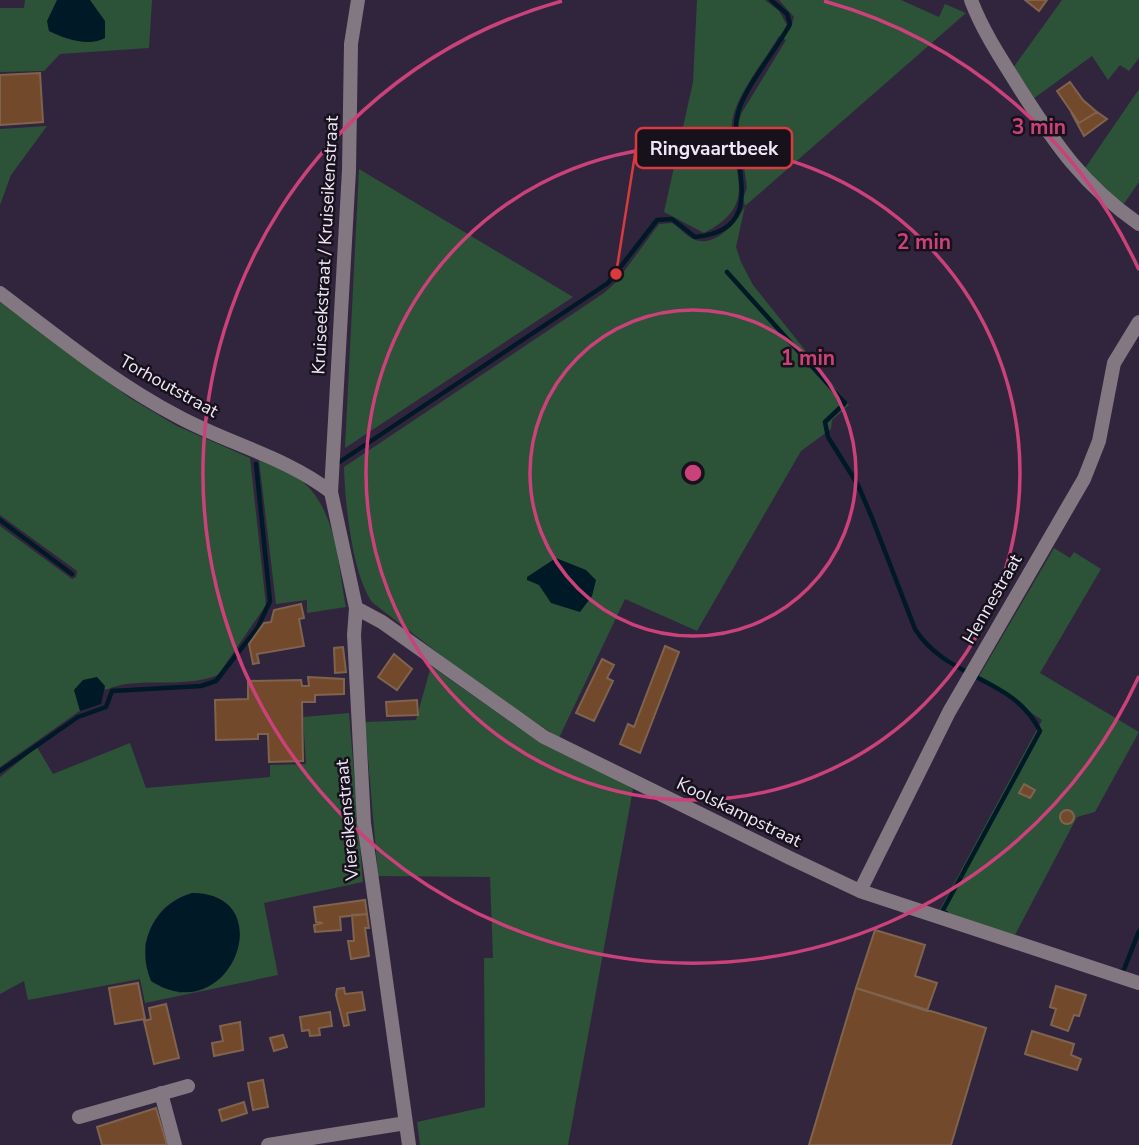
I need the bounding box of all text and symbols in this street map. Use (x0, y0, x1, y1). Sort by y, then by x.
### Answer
text: 3 min (1012, 113, 1066, 141)
street label: Kruiseekstraat / Kruiseikenstraat (306, 114, 344, 375)
callout: Ringvaartbeek (636, 128, 792, 168)
text: Ringvaartbeek (650, 136, 779, 162)
text: 2 min (897, 228, 951, 256)
text: 1 min (781, 344, 835, 372)
street label: Torhoutstraat (115, 349, 223, 423)
centre of rings (681, 461, 705, 485)
street label: Hennestraat (957, 549, 1028, 648)
street label: Viereikenstraat (330, 758, 364, 883)
street label: Koolskampstraat (673, 771, 806, 853)

